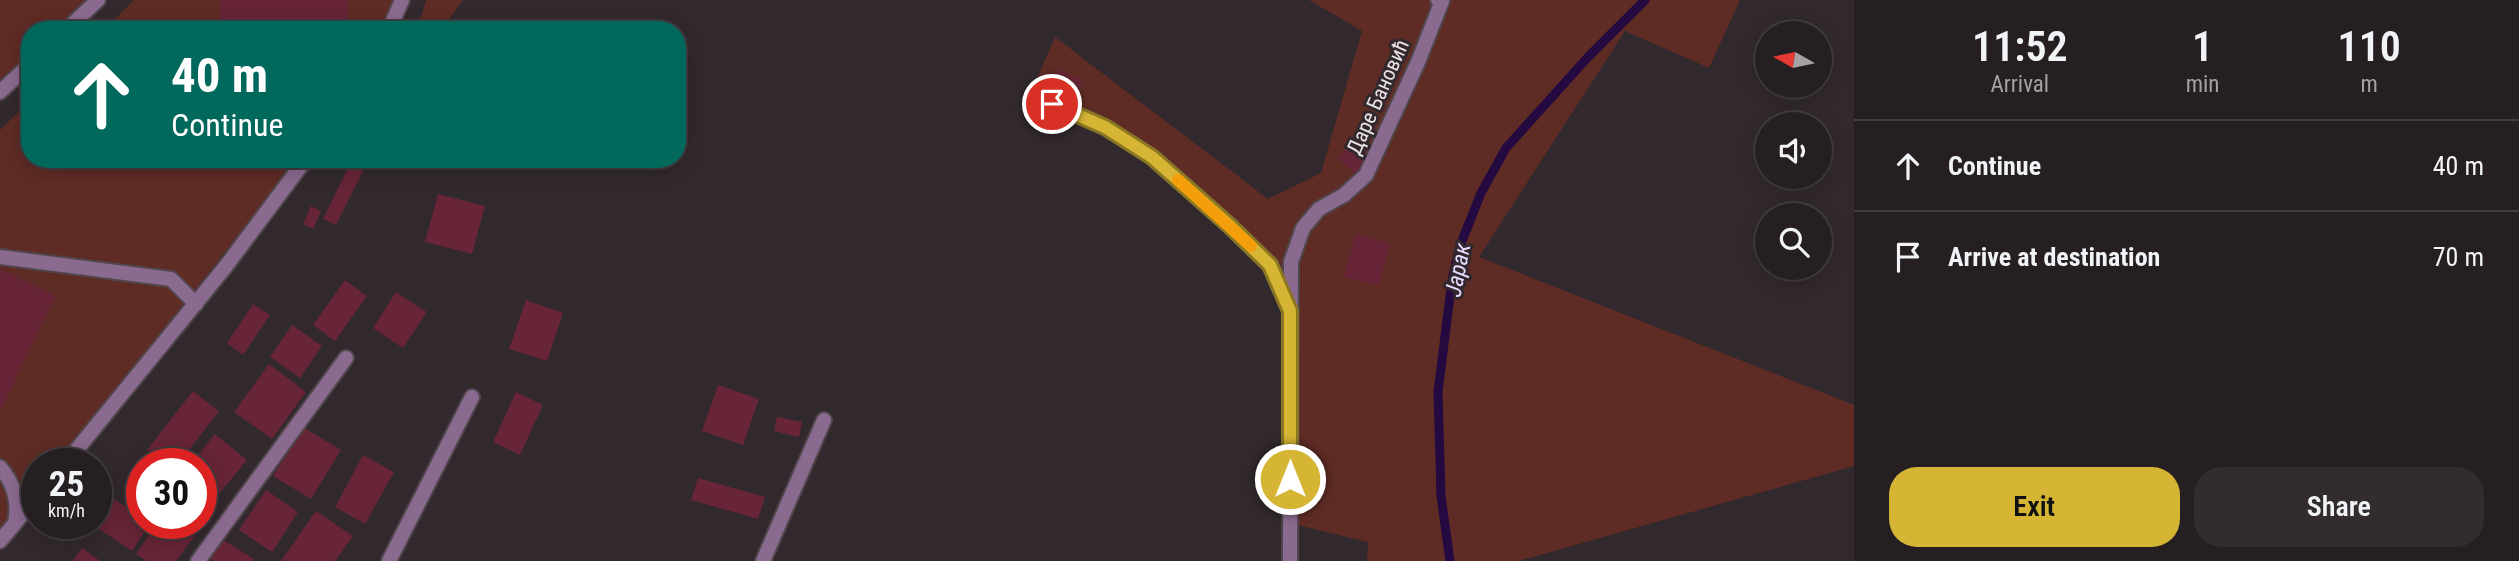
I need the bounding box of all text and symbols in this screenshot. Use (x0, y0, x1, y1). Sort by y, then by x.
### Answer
north arrow (1755, 21, 1832, 98)
map controls (1755, 21, 1832, 280)
text: 11:52 (1972, 22, 2068, 71)
text: 1 (2192, 22, 2213, 71)
text: 110 (2338, 22, 2401, 71)
street label: Даре Бановић (1342, 36, 1414, 158)
text: 40 m (171, 47, 268, 104)
icon: ahead (56, 49, 147, 140)
text: Arrival (1991, 71, 2049, 98)
text: min (2186, 71, 2219, 98)
text: m (2361, 71, 2378, 98)
pin (1022, 74, 1082, 134)
icon: arrive (1033, 85, 1071, 123)
text: Continue (171, 106, 283, 144)
button: sound (1755, 112, 1832, 189)
icon: ahead (1889, 147, 1927, 185)
text: Continue (1948, 151, 2041, 181)
text: 40 m (2433, 151, 2484, 181)
button: search (1755, 203, 1832, 280)
icon: arrive (1889, 238, 1927, 276)
water label: Јарак (1440, 240, 1477, 299)
text: Arrive at destination (1948, 242, 2160, 272)
text: 70 m (2433, 242, 2484, 272)
position arrow (1253, 442, 1327, 516)
speed limit sign: 30 (126, 448, 217, 539)
text: 25 (49, 464, 84, 505)
button: Exit (1889, 467, 2180, 547)
button: Share (2194, 467, 2484, 547)
text: km/h (48, 500, 85, 521)

